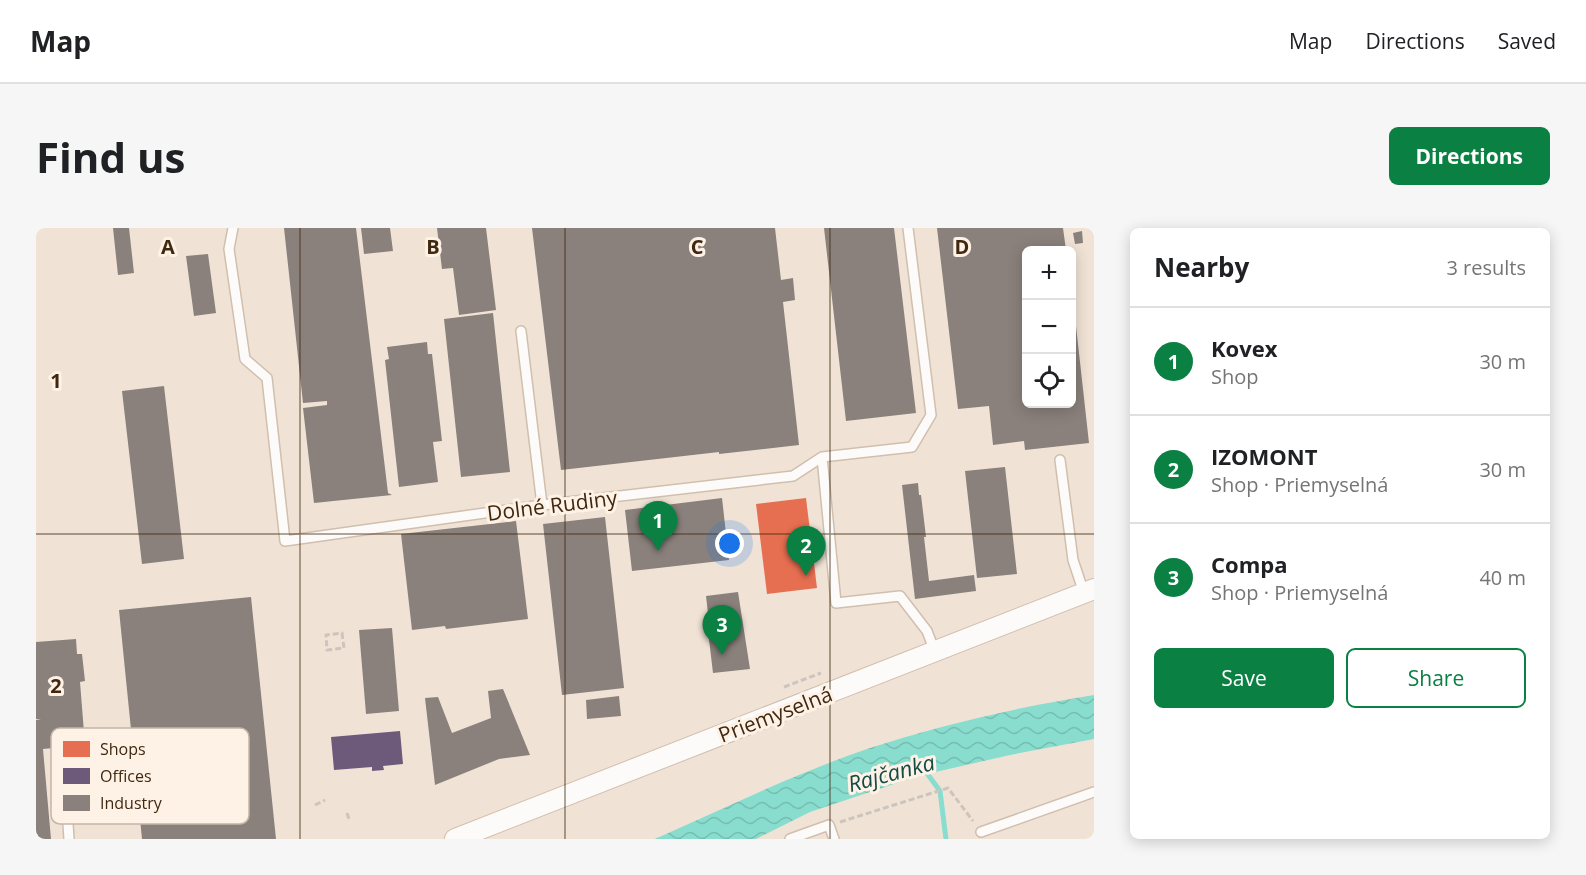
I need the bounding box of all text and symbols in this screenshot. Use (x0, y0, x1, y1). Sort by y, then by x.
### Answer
text: Map (30, 22, 91, 60)
text: Map (1289, 27, 1332, 55)
text: Directions (1365, 27, 1465, 55)
text: Saved (1498, 27, 1556, 55)
button: Directions (1389, 127, 1550, 185)
text: Find us (36, 128, 185, 185)
text: A (161, 233, 175, 260)
text: B (426, 233, 440, 260)
text: C (691, 233, 704, 260)
text: D (955, 233, 969, 260)
map controls (1022, 246, 1076, 408)
button: + (1022, 246, 1076, 300)
text: Nearby (1154, 249, 1249, 285)
text: 3 results (1446, 254, 1526, 281)
button: − (1022, 300, 1076, 354)
text: Kovex (1211, 333, 1277, 363)
text: 1 (1168, 348, 1179, 375)
text: 30 m (1479, 348, 1526, 375)
button: locate (1022, 354, 1076, 408)
text: Shop (1211, 363, 1259, 390)
text: 1 (50, 367, 62, 394)
text: IZOMONT (1211, 441, 1317, 471)
text: 2 (1168, 456, 1179, 483)
text: 30 m (1479, 456, 1526, 483)
text: Shop · Priemyselná (1211, 471, 1388, 498)
street label: Dolné Rudiny (485, 483, 619, 527)
pin: 1 (638, 502, 678, 551)
pin: 2 (786, 526, 826, 576)
your location (715, 529, 744, 558)
text: Compa (1211, 549, 1287, 579)
text: 3 (1168, 564, 1179, 591)
text: 40 m (1479, 564, 1526, 591)
text: Shop · Priemyselná (1211, 579, 1388, 606)
pin: 3 (702, 606, 742, 655)
button: Save (1154, 648, 1334, 708)
button: Share (1346, 648, 1526, 708)
text: 2 (50, 672, 62, 699)
street label: Priemyselná (714, 679, 836, 749)
legend (51, 728, 249, 824)
text: Shops (100, 738, 146, 760)
water label: Rajčanka (844, 746, 938, 798)
text: Offices (100, 765, 152, 787)
text: Industry (100, 792, 163, 814)

